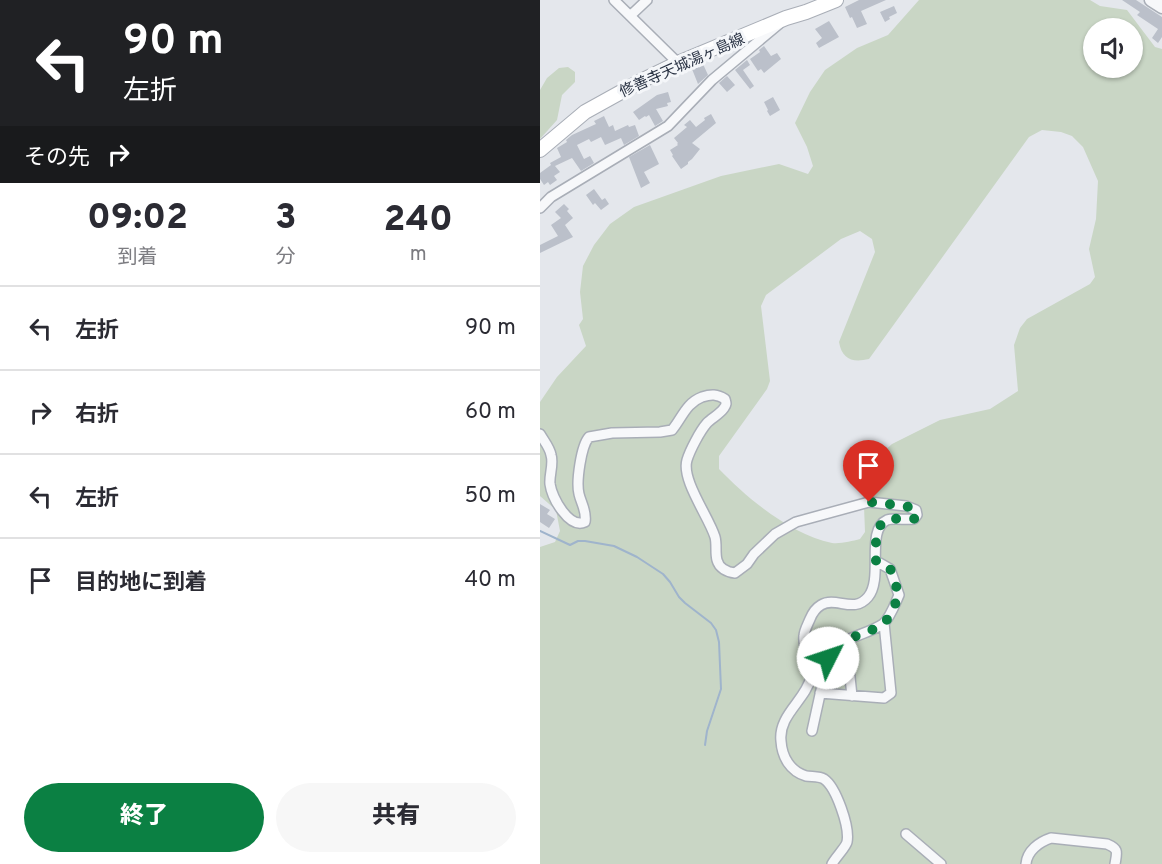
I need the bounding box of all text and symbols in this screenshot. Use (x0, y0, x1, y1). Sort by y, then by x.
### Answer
text: 90 m (123, 16, 224, 69)
map controls (1083, 18, 1143, 78)
button: sound (1083, 18, 1143, 78)
icon: left (24, 24, 102, 102)
street label: 修善寺天城湯ヶ島線 (617, 30, 748, 103)
text: 左折 (123, 75, 177, 109)
icon: right (102, 138, 135, 171)
text: その先 (24, 145, 90, 172)
text: 09:02 (87, 196, 188, 242)
text: 3 (275, 196, 297, 242)
text: 240 (384, 198, 453, 244)
text: m (410, 242, 427, 268)
text: 到着 (117, 245, 157, 271)
text: 分 (276, 245, 296, 271)
icon: left (24, 312, 57, 345)
text: 90 m (465, 315, 516, 342)
text: 左折 (75, 318, 119, 345)
icon: right (24, 396, 57, 429)
text: 60 m (465, 399, 516, 426)
text: 右折 (75, 402, 119, 429)
pin (843, 440, 894, 502)
icon: arrive (852, 449, 885, 482)
icon: left (24, 480, 57, 513)
text: 50 m (464, 483, 516, 510)
text: 左折 (75, 486, 119, 513)
icon: arrive (24, 564, 57, 597)
text: 40 m (464, 567, 516, 594)
text: 目的地に到着 (75, 570, 207, 597)
position arrow (796, 626, 860, 690)
button: 終了 (24, 783, 264, 852)
button: 共有 (276, 783, 516, 852)

